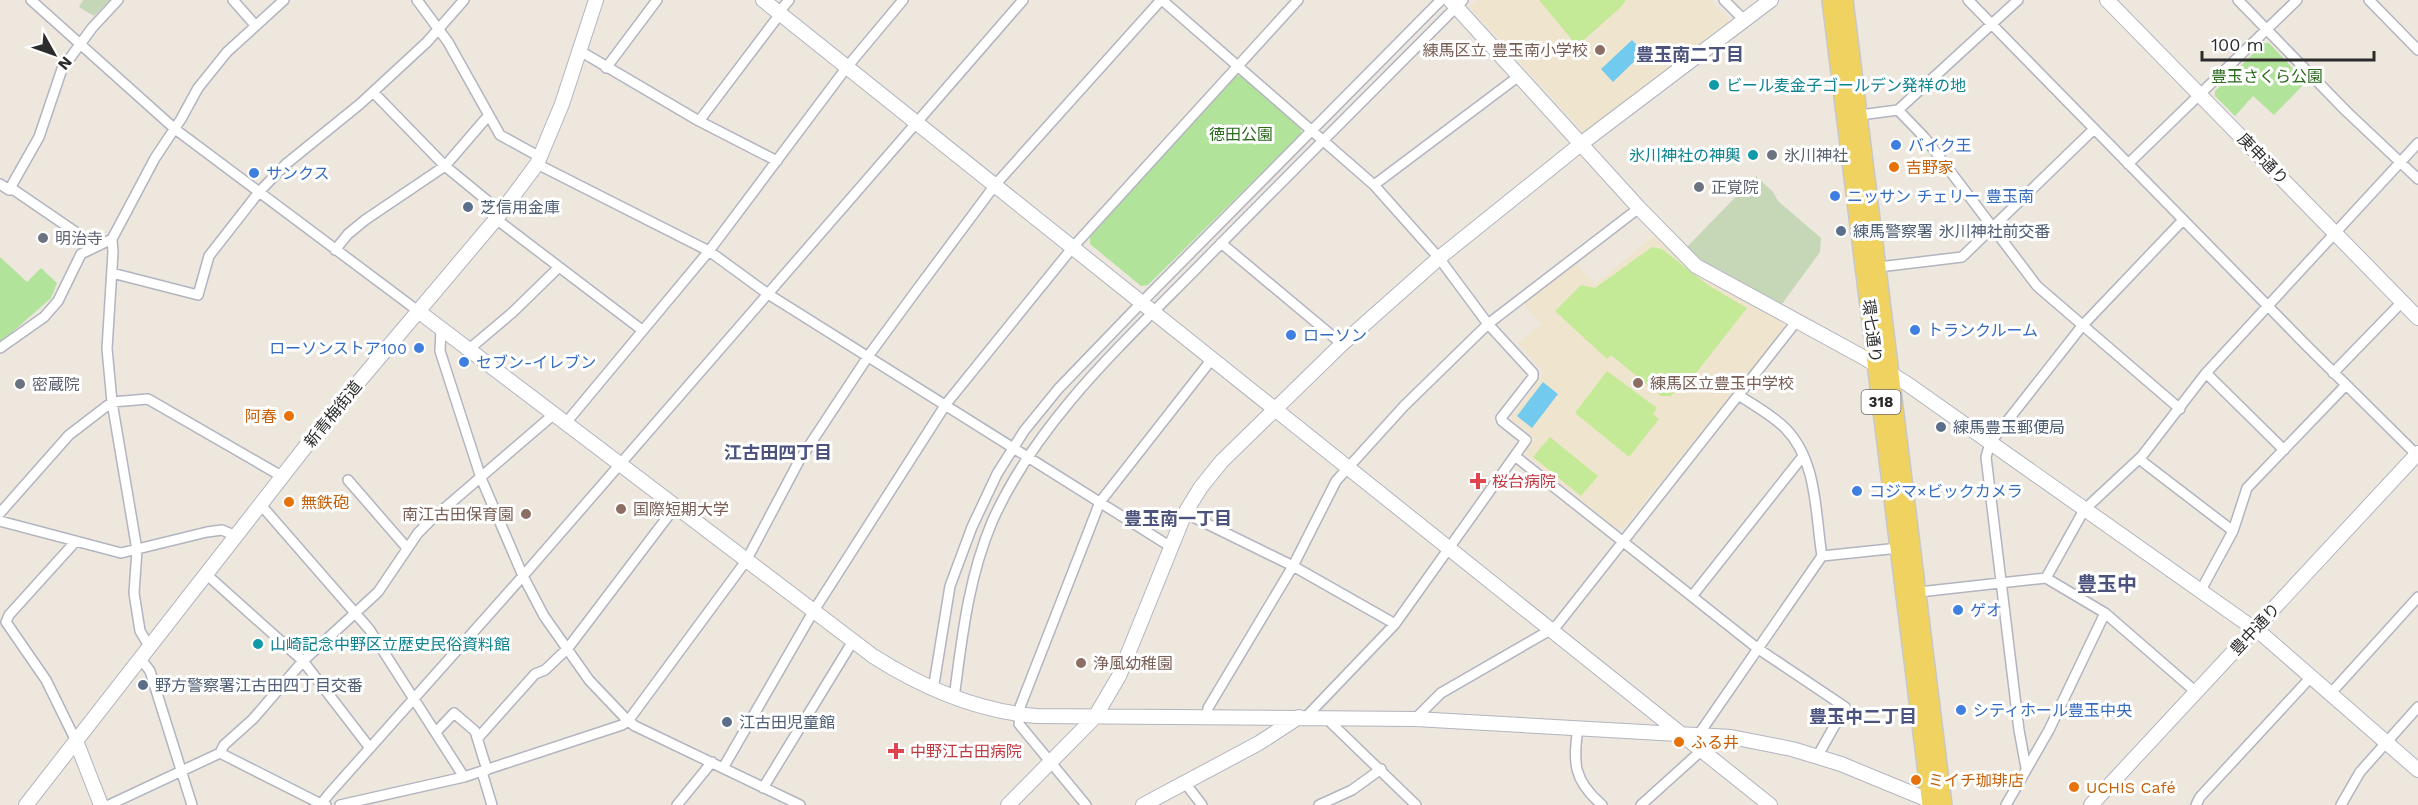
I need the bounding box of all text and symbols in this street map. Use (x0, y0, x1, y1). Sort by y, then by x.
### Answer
north arrow (24, 24, 84, 84)
scale bar (2202, 24, 2374, 62)
text: 100 m (2211, 34, 2264, 55)
place label: 練馬区立 豊玉南小学校 (1423, 41, 1588, 60)
marker: 練馬区立 豊玉南小学校 (1593, 43, 1607, 57)
district label: 豊玉南二丁目 (1636, 44, 1744, 65)
text: N (54, 53, 76, 74)
park label: 豊玉さくら公園 (2211, 67, 2323, 86)
place label: ビール麦金子ゴールデン発祥の地 (1726, 76, 1966, 95)
marker: ビール麦金子ゴールデン発祥の地 (1707, 78, 1721, 92)
park label: 徳田公園 (1209, 125, 1273, 144)
street label: 庚申通り (2234, 129, 2292, 189)
place label: バイク王 (1908, 136, 1972, 155)
marker: バイク王 (1889, 138, 1903, 152)
place label: 氷川神社の神輿 (1629, 146, 1741, 165)
place label: 氷川神社 (1784, 146, 1848, 165)
marker: 氷川神社の神輿 (1746, 148, 1760, 162)
marker: 氷川神社 (1765, 148, 1779, 162)
place label: 吉野家 (1906, 158, 1954, 177)
marker: 吉野家 (1887, 160, 1901, 174)
place label: サンクス (266, 164, 330, 183)
marker: サンクス (247, 166, 261, 180)
place label: 正覚院 (1711, 178, 1759, 197)
marker: 正覚院 (1692, 180, 1706, 194)
place label: ニッサン チェリー 豊玉南 (1847, 187, 2034, 206)
marker: ニッサン チェリー 豊玉南 (1828, 189, 1842, 203)
place label: 芝信用金庫 (480, 198, 560, 217)
marker: 芝信用金庫 (461, 200, 475, 214)
place label: 練馬警察署 氷川神社前交番 (1853, 222, 2050, 241)
marker: 練馬警察署 氷川神社前交番 (1834, 224, 1848, 238)
place label: 明治寺 (55, 229, 103, 248)
marker: 明治寺 (36, 231, 50, 245)
street label: 環七通り (1859, 298, 1885, 364)
place label: トランクルーム (1927, 321, 2038, 340)
marker: トランクルーム (1908, 323, 1922, 337)
place label: ローソン (1303, 326, 1367, 345)
marker: ローソン (1284, 328, 1298, 342)
place label: ローソンストア100 (269, 339, 407, 358)
marker: ローソンストア100 (412, 341, 426, 355)
place label: セブン-イレブン (476, 353, 596, 372)
marker: セブン-イレブン (457, 355, 471, 369)
place label: 練馬区立豊玉中学校 (1650, 374, 1794, 393)
place label: 密蔵院 (32, 375, 80, 394)
marker: 練馬区立豊玉中学校 (1631, 376, 1645, 390)
marker: 密蔵院 (13, 377, 27, 391)
street label: 新青梅街道 (300, 377, 366, 451)
road number: 318 (1862, 390, 1900, 414)
place label: 阿春 (245, 407, 277, 426)
marker: 阿春 (282, 409, 296, 423)
place label: 練馬豊玉郵便局 (1953, 418, 2065, 437)
marker: 練馬豊玉郵便局 (1934, 420, 1948, 434)
district label: 江古田四丁目 (724, 442, 832, 463)
marker: 桜台病院 (1469, 472, 1487, 490)
place label: 桜台病院 (1492, 472, 1556, 491)
place label: コジマ×ビックカメラ (1869, 482, 2023, 501)
marker: コジマ×ビックカメラ (1850, 484, 1864, 498)
place label: 無鉄砲 (301, 493, 349, 512)
marker: 無鉄砲 (282, 495, 296, 509)
place label: 国際短期大学 (633, 500, 729, 519)
marker: 国際短期大学 (614, 502, 628, 516)
place label: 南江古田保育園 (402, 505, 514, 524)
marker: 南江古田保育園 (519, 507, 533, 521)
district label: 豊玉南一丁目 (1124, 508, 1232, 529)
district label: 豊玉中 (2077, 572, 2137, 596)
street label: 豊中通り (2226, 599, 2284, 659)
place label: ゲオ (1970, 601, 2002, 620)
marker: ゲオ (1951, 603, 1965, 617)
place label: 山崎記念中野区立歴史民俗資料館 (270, 635, 510, 654)
marker: 山崎記念中野区立歴史民俗資料館 (251, 637, 265, 651)
place label: 浄風幼稚園 (1093, 654, 1173, 673)
marker: 浄風幼稚園 (1074, 656, 1088, 670)
place label: 野方警察署江古田四丁目交番 (155, 676, 363, 695)
marker: 野方警察署江古田四丁目交番 (136, 678, 150, 692)
place label: シティホール豊玉中央 (1973, 701, 2132, 720)
marker: シティホール豊玉中央 (1954, 703, 1968, 717)
district label: 豊玉中二丁目 (1809, 706, 1917, 727)
place label: 江古田児童館 (739, 713, 835, 732)
marker: 江古田児童館 (720, 715, 734, 729)
place label: ふる井 (1691, 733, 1739, 752)
marker: ふる井 (1672, 735, 1686, 749)
marker: 中野江古田病院 (887, 742, 905, 760)
place label: 中野江古田病院 (910, 742, 1022, 761)
place label: ミイチ珈琲店 (1928, 771, 2024, 790)
marker: ミイチ珈琲店 (1909, 773, 1923, 787)
place label: UCHIS Café (2086, 778, 2176, 797)
marker: UCHIS Café (2067, 780, 2081, 794)

